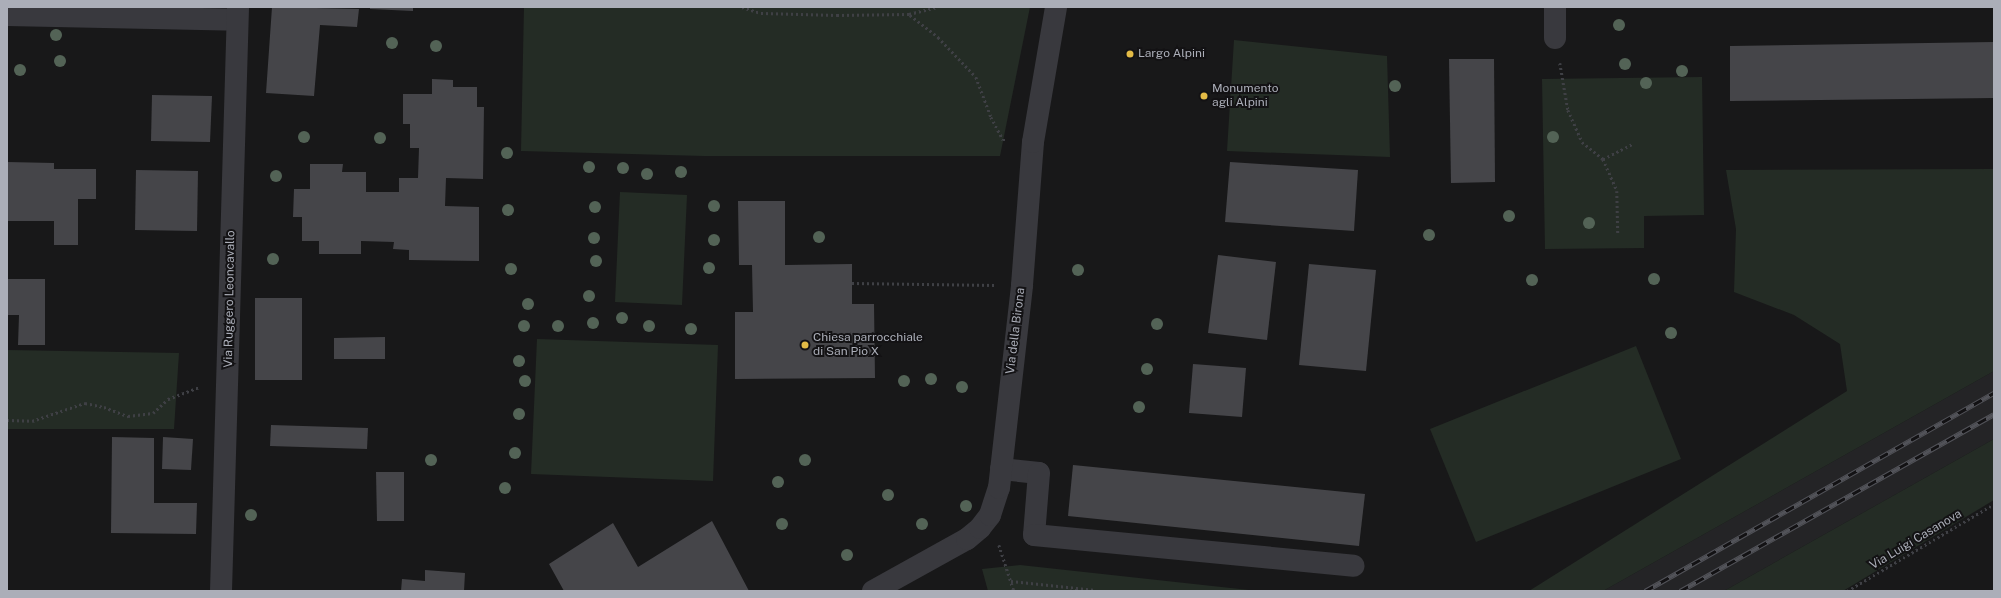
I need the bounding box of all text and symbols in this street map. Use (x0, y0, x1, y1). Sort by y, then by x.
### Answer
place label: Largo Alpini (1138, 47, 1205, 61)
marker: Largo Alpini (1125, 49, 1135, 59)
place label: Monumento agli Alpini (1212, 82, 1278, 110)
marker: Monumento agli Alpini (1199, 91, 1209, 101)
street label: Via Ruggero Leoncavallo (222, 230, 238, 368)
street label: Via della Birona (1004, 287, 1028, 375)
place label: Chiesa parrocchiale di San Pio X (813, 331, 923, 359)
marker: Chiesa parrocchiale di San Pio X (800, 340, 810, 350)
street label: Via Luigi Casanova (1867, 507, 1965, 573)

